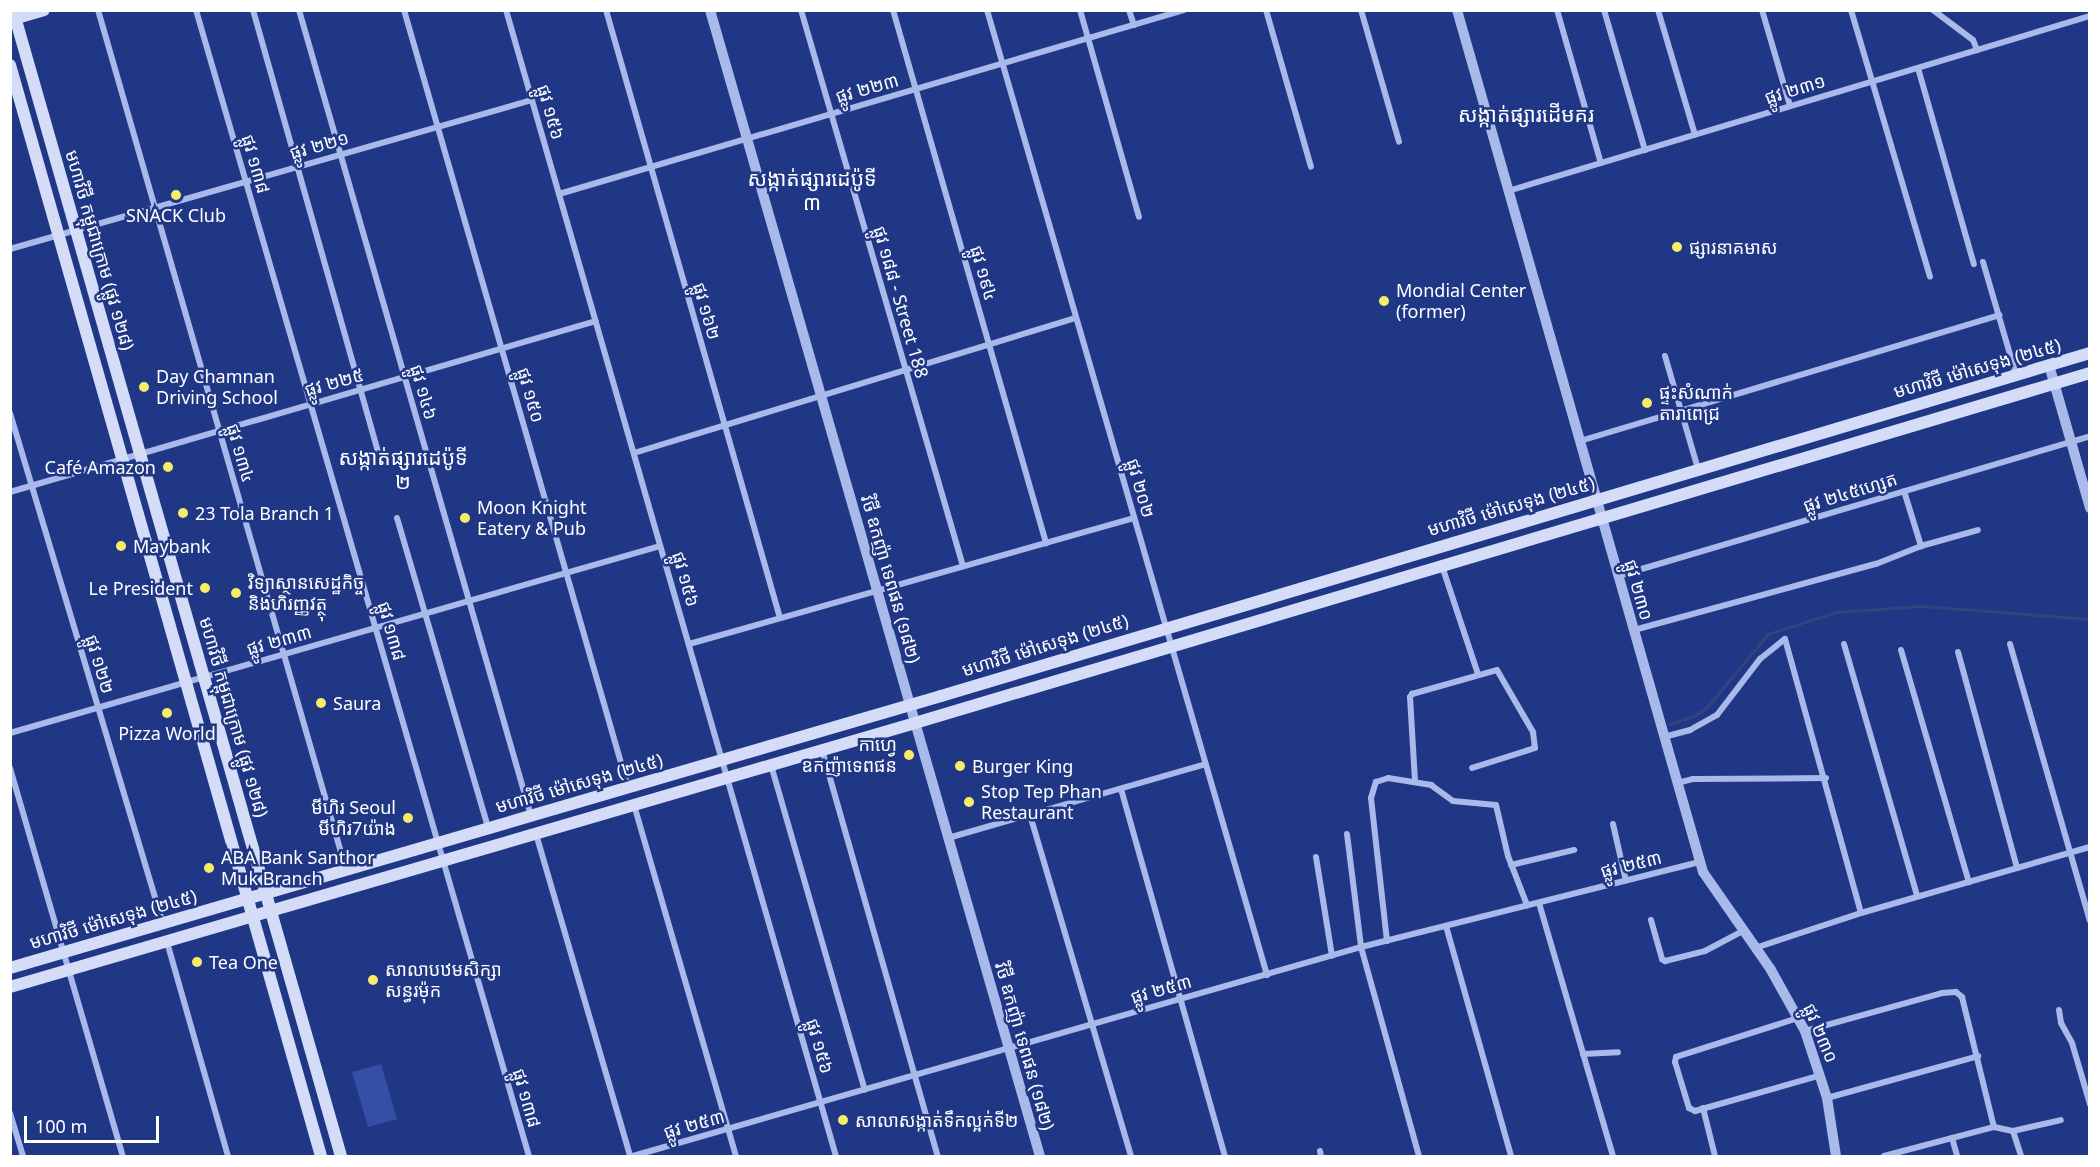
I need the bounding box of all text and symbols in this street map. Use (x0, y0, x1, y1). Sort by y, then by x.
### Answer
street label: ផ្លូវ ២២៣ (833, 69, 901, 107)
street label: ផ្លូវ ២៣១ (1762, 70, 1828, 108)
street label: ផ្លូវ ១៥៦ (533, 82, 569, 142)
district label: សង្កាត់ផ្សារដើមគរ (1458, 101, 1594, 127)
street label: ផ្លូវ ២២១ (287, 126, 351, 164)
street label: ផ្លូវ ១៣៨ (237, 132, 275, 196)
street label: មហាវិថី កម្ពុជាក្រោម (ផ្លូវ ១២៨) (61, 148, 139, 352)
district label: សង្កាត់ផ្សារដេប៉ូទី ៣ (747, 165, 877, 215)
marker: SNACK Club (169, 188, 183, 202)
place label: SNACK Club (126, 204, 226, 226)
street label: ផ្លូវ ១៨៨ - Street 188 (869, 223, 933, 381)
place label: ផ្សារនាគមាស (1689, 236, 1778, 258)
marker: ផ្សារនាគមាស (1670, 240, 1684, 254)
street label: ផ្លូវ ១៩៤ (966, 243, 1002, 303)
street label: ផ្លូវ ១៦២ (689, 280, 725, 342)
place label: Mondial Center (former) (1396, 280, 1526, 322)
marker: Mondial Center (former) (1377, 294, 1391, 308)
street label: មហាវិថី ម៉ៅសេទុង (២៤៥) (1891, 334, 2063, 402)
street label: ផ្លូវ ១៤៦ (406, 362, 442, 422)
street label: ផ្លូវ ២២៥ (302, 363, 366, 401)
street label: ផ្លូវ ១៥០ (513, 365, 549, 425)
place label: Day Chamnan Driving School (156, 366, 278, 409)
marker: Day Chamnan Driving School (137, 380, 151, 394)
place label: ផ្ទះសំណាក់ តារាពេជ្រ (1659, 382, 1733, 424)
marker: ផ្ទះសំណាក់ តារាពេជ្រ (1640, 396, 1654, 410)
street label: ផ្លូវ ១៣៤ (222, 421, 260, 485)
district label: សង្កាត់ផ្សារដេប៉ូទី ២ (338, 444, 468, 494)
place label: Café Amazon (45, 456, 156, 478)
street label: ផ្លូវ ២០២ (1122, 456, 1160, 520)
marker: Café Amazon (161, 460, 175, 474)
street label: ផ្លូវ ២៤៥ហ្សេត (1800, 467, 1900, 517)
street label: មហាវិថី ម៉ៅសេទុង (២៤៥) (1425, 472, 1597, 540)
street label: វិថី ឧកញ៉ា ទេពផន (១៨២) (857, 492, 925, 666)
place label: Moon Knight Eatery & Pub (477, 497, 587, 540)
place label: 23 Tola Branch 1 (195, 502, 334, 524)
marker: 23 Tola Branch 1 (176, 506, 190, 520)
marker: Moon Knight Eatery & Pub (458, 511, 472, 525)
place label: Maybank (133, 535, 211, 557)
marker: Maybank (114, 539, 128, 553)
street label: ផ្លូវ ១៥៦ (668, 549, 704, 609)
street label: ផ្លូវ ២៣០ (1620, 557, 1658, 623)
place label: វិទ្យាស្ថានសេដ្ឋកិច្ច និងហិរញ្ញវត្ថុ (248, 572, 364, 614)
place label: Le President (89, 577, 193, 599)
marker: Le President (198, 581, 212, 595)
marker: វិទ្យាស្ថានសេដ្ឋកិច្ច និងហិរញ្ញវត្ថុ (229, 586, 243, 600)
street label: ផ្លូវ ១៣៨ (373, 599, 411, 663)
street label: មហាវិថី ម៉ៅសេទុង (២៤៥) (959, 609, 1131, 681)
street label: មហាវិថី កម្ពុជាក្រោម (ផ្លូវ ១២៨) (195, 615, 273, 819)
street label: ផ្លូវ ២៣៣ (244, 620, 314, 660)
street label: ផ្លូវ ១២២ (81, 632, 119, 696)
place label: Saura (333, 692, 381, 714)
marker: Saura (314, 696, 328, 710)
marker: Pizza World (160, 706, 174, 720)
place label: Pizza World (118, 722, 216, 744)
place label: កាហ្វេ ឧកញ៉ាទេពផន (802, 734, 897, 777)
marker: កាហ្វេ ឧកញ៉ាទេពផន (902, 748, 916, 762)
street label: មហាវិថី ម៉ៅសេទុង (២៤៥) (493, 749, 665, 817)
place label: Burger King (972, 755, 1073, 777)
marker: Burger King (953, 759, 967, 773)
place label: Stop Tep Phan Restaurant (981, 781, 1102, 824)
marker: Stop Tep Phan Restaurant (962, 795, 976, 809)
place label: មីហិរ Seoul មីហិរ7យ៉ាង (311, 797, 396, 840)
marker: មីហិរ Seoul មីហិរ7យ៉ាង (401, 811, 415, 825)
street label: ផ្លូវ ២៥៣ (1598, 846, 1664, 882)
place label: ABA Bank Santhor Muk Branch (221, 847, 375, 890)
marker: ABA Bank Santhor Muk Branch (202, 861, 216, 875)
street label: មហាវិថី ម៉ៅសេទុង (២៤៥) (27, 885, 199, 953)
place label: Tea One (209, 951, 278, 973)
marker: Tea One (190, 955, 204, 969)
place label: សាលាបឋមសិក្សា សន្ធរម៉ុក (385, 959, 502, 1002)
street label: វិថី ឧកញ៉ា ទេពផន (១៨២) (991, 959, 1059, 1133)
street label: ផ្លូវ ២៥៣ (1128, 970, 1194, 1008)
marker: សាលាបឋមសិក្សា សន្ធរម៉ុក (366, 973, 380, 987)
street label: ផ្លូវ ២៣០ (1799, 1000, 1843, 1066)
street label: ផ្លូវ ១៥៦ (802, 1016, 838, 1076)
street label: ផ្លូវ ១៣៨ (508, 1066, 546, 1130)
scale bar (27, 1104, 162, 1142)
street label: ផ្លូវ ២៥៣ (661, 1105, 727, 1143)
place label: សាលាសង្កាត់ទឹកល្អក់ទី២ (855, 1109, 1018, 1131)
marker: សាលាសង្កាត់ទឹកល្អក់ទី២ (836, 1113, 850, 1127)
text: 100 m (35, 1114, 87, 1138)

